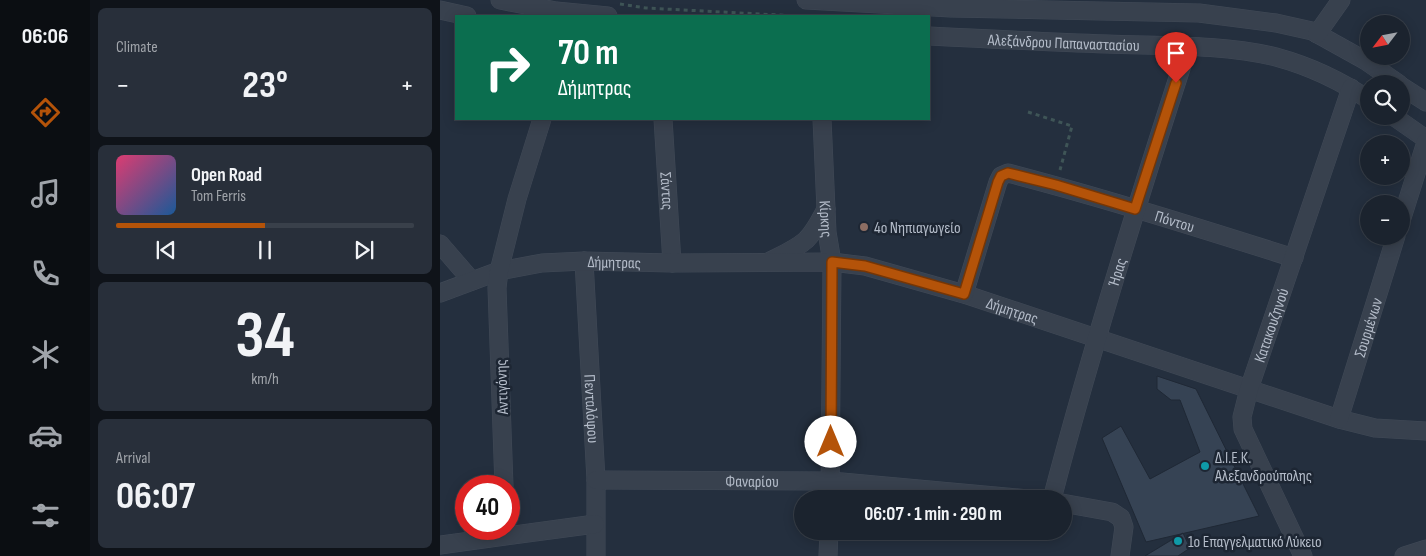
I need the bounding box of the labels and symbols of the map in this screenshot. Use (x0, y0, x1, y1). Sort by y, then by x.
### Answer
north arrow (1360, 15, 1410, 65)
street label: Αλεξάνδρου Παπαναστασίου (986, 31, 1140, 56)
pin (1155, 32, 1197, 83)
street label: Σάντας (655, 171, 677, 211)
street label: Κίρκης (815, 200, 836, 239)
street label: Πόντου (1152, 207, 1197, 237)
place label: 4ο Νηπιαγωγείο (874, 219, 961, 238)
marker: 4ο Νηπιαγωγείο (858, 221, 870, 233)
street label: Δήμητρας (587, 253, 641, 273)
street label: Ήρας (1104, 256, 1131, 290)
street label: Κατακουζηνού (1251, 286, 1294, 365)
street label: Δήμητρας (984, 294, 1040, 329)
street label: Σουρμένων (1351, 296, 1387, 360)
street label: Αντιγόνης (492, 359, 513, 416)
street label: Πενταλόφου (579, 374, 602, 444)
position arrow (804, 415, 856, 467)
place label: Δ.Ι.Ε.Κ. Αλεξανδρούπολης (1214, 449, 1312, 486)
marker: Δ.Ι.Ε.Κ. Αλεξανδρούπολης (1199, 460, 1211, 472)
street label: Φαναρίου (725, 473, 779, 492)
speed limit sign: 40 (455, 475, 520, 540)
place label: 1ο Επαγγελματικό Λύκειο (1188, 533, 1322, 552)
marker: 1ο Επαγγελματικό Λύκειο (1172, 535, 1184, 547)

